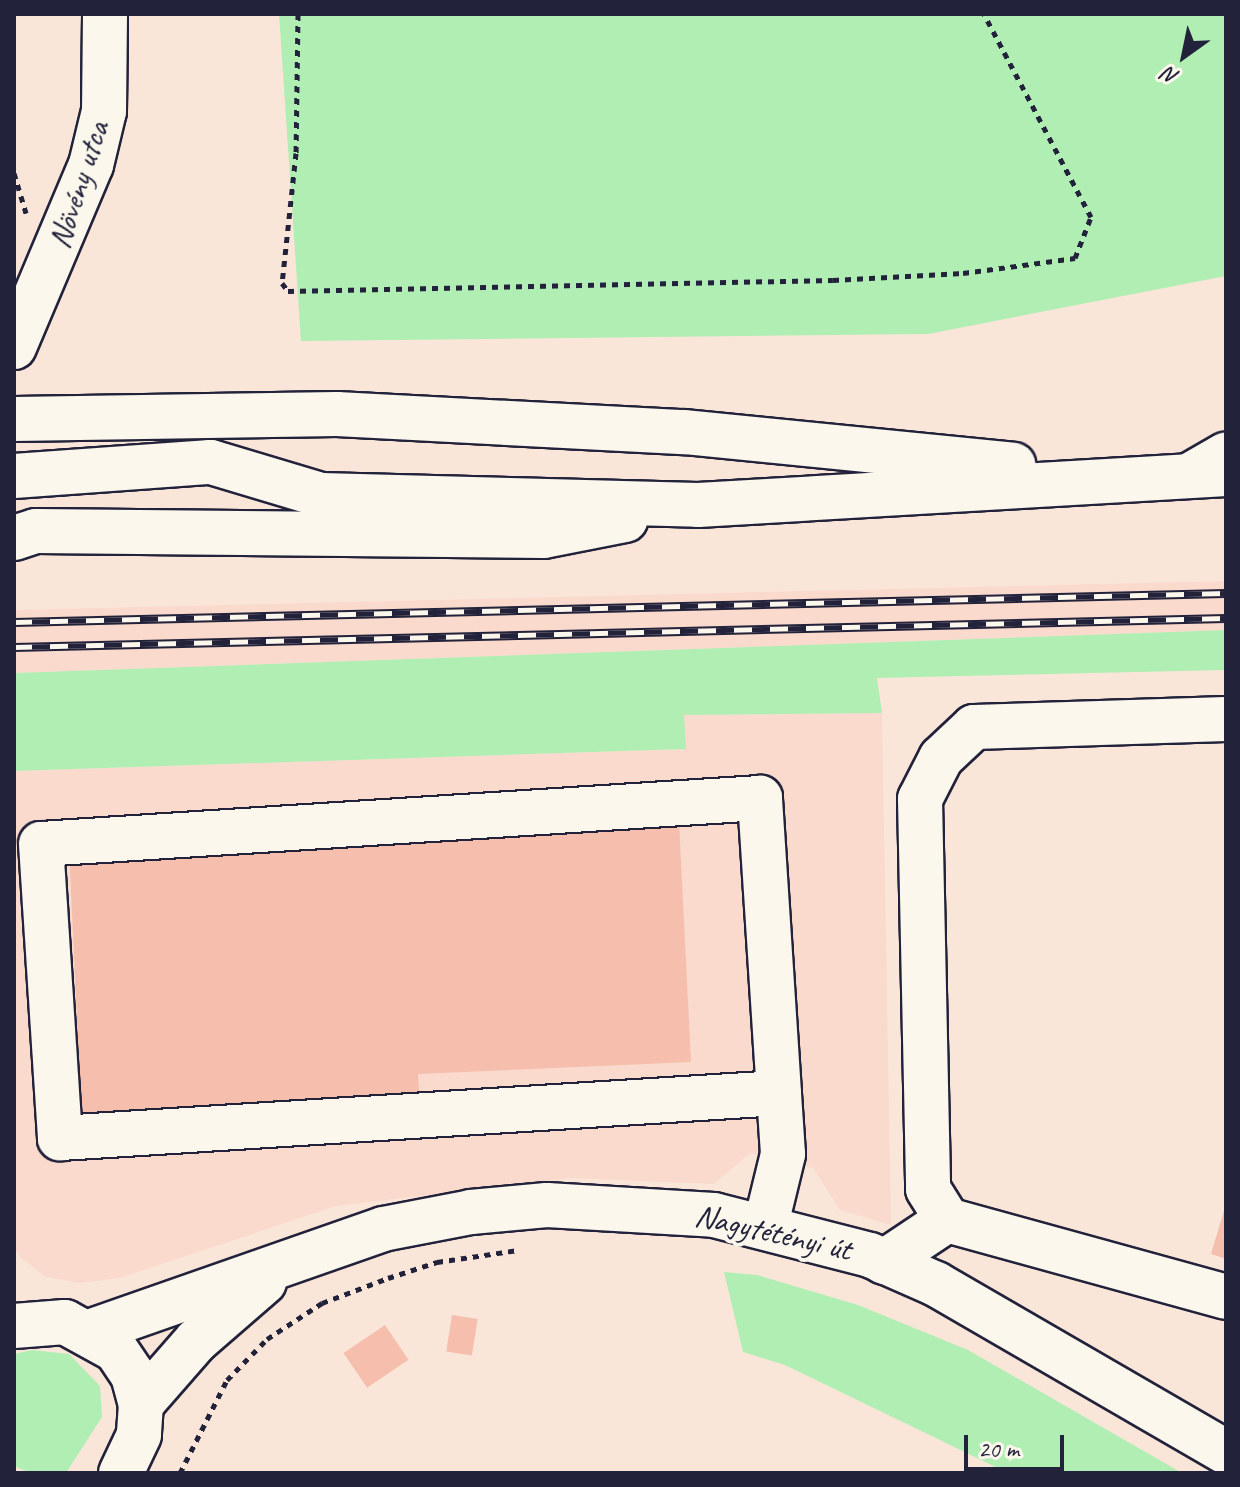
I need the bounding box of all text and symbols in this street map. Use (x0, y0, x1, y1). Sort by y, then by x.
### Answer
north arrow (1144, 16, 1224, 96)
text: N (1158, 61, 1184, 92)
street label: Növény utca (40, 117, 118, 253)
street label: Nagytétényi út (691, 1196, 855, 1270)
scale bar (968, 1419, 1068, 1469)
text: 20 m (978, 1434, 1019, 1464)

